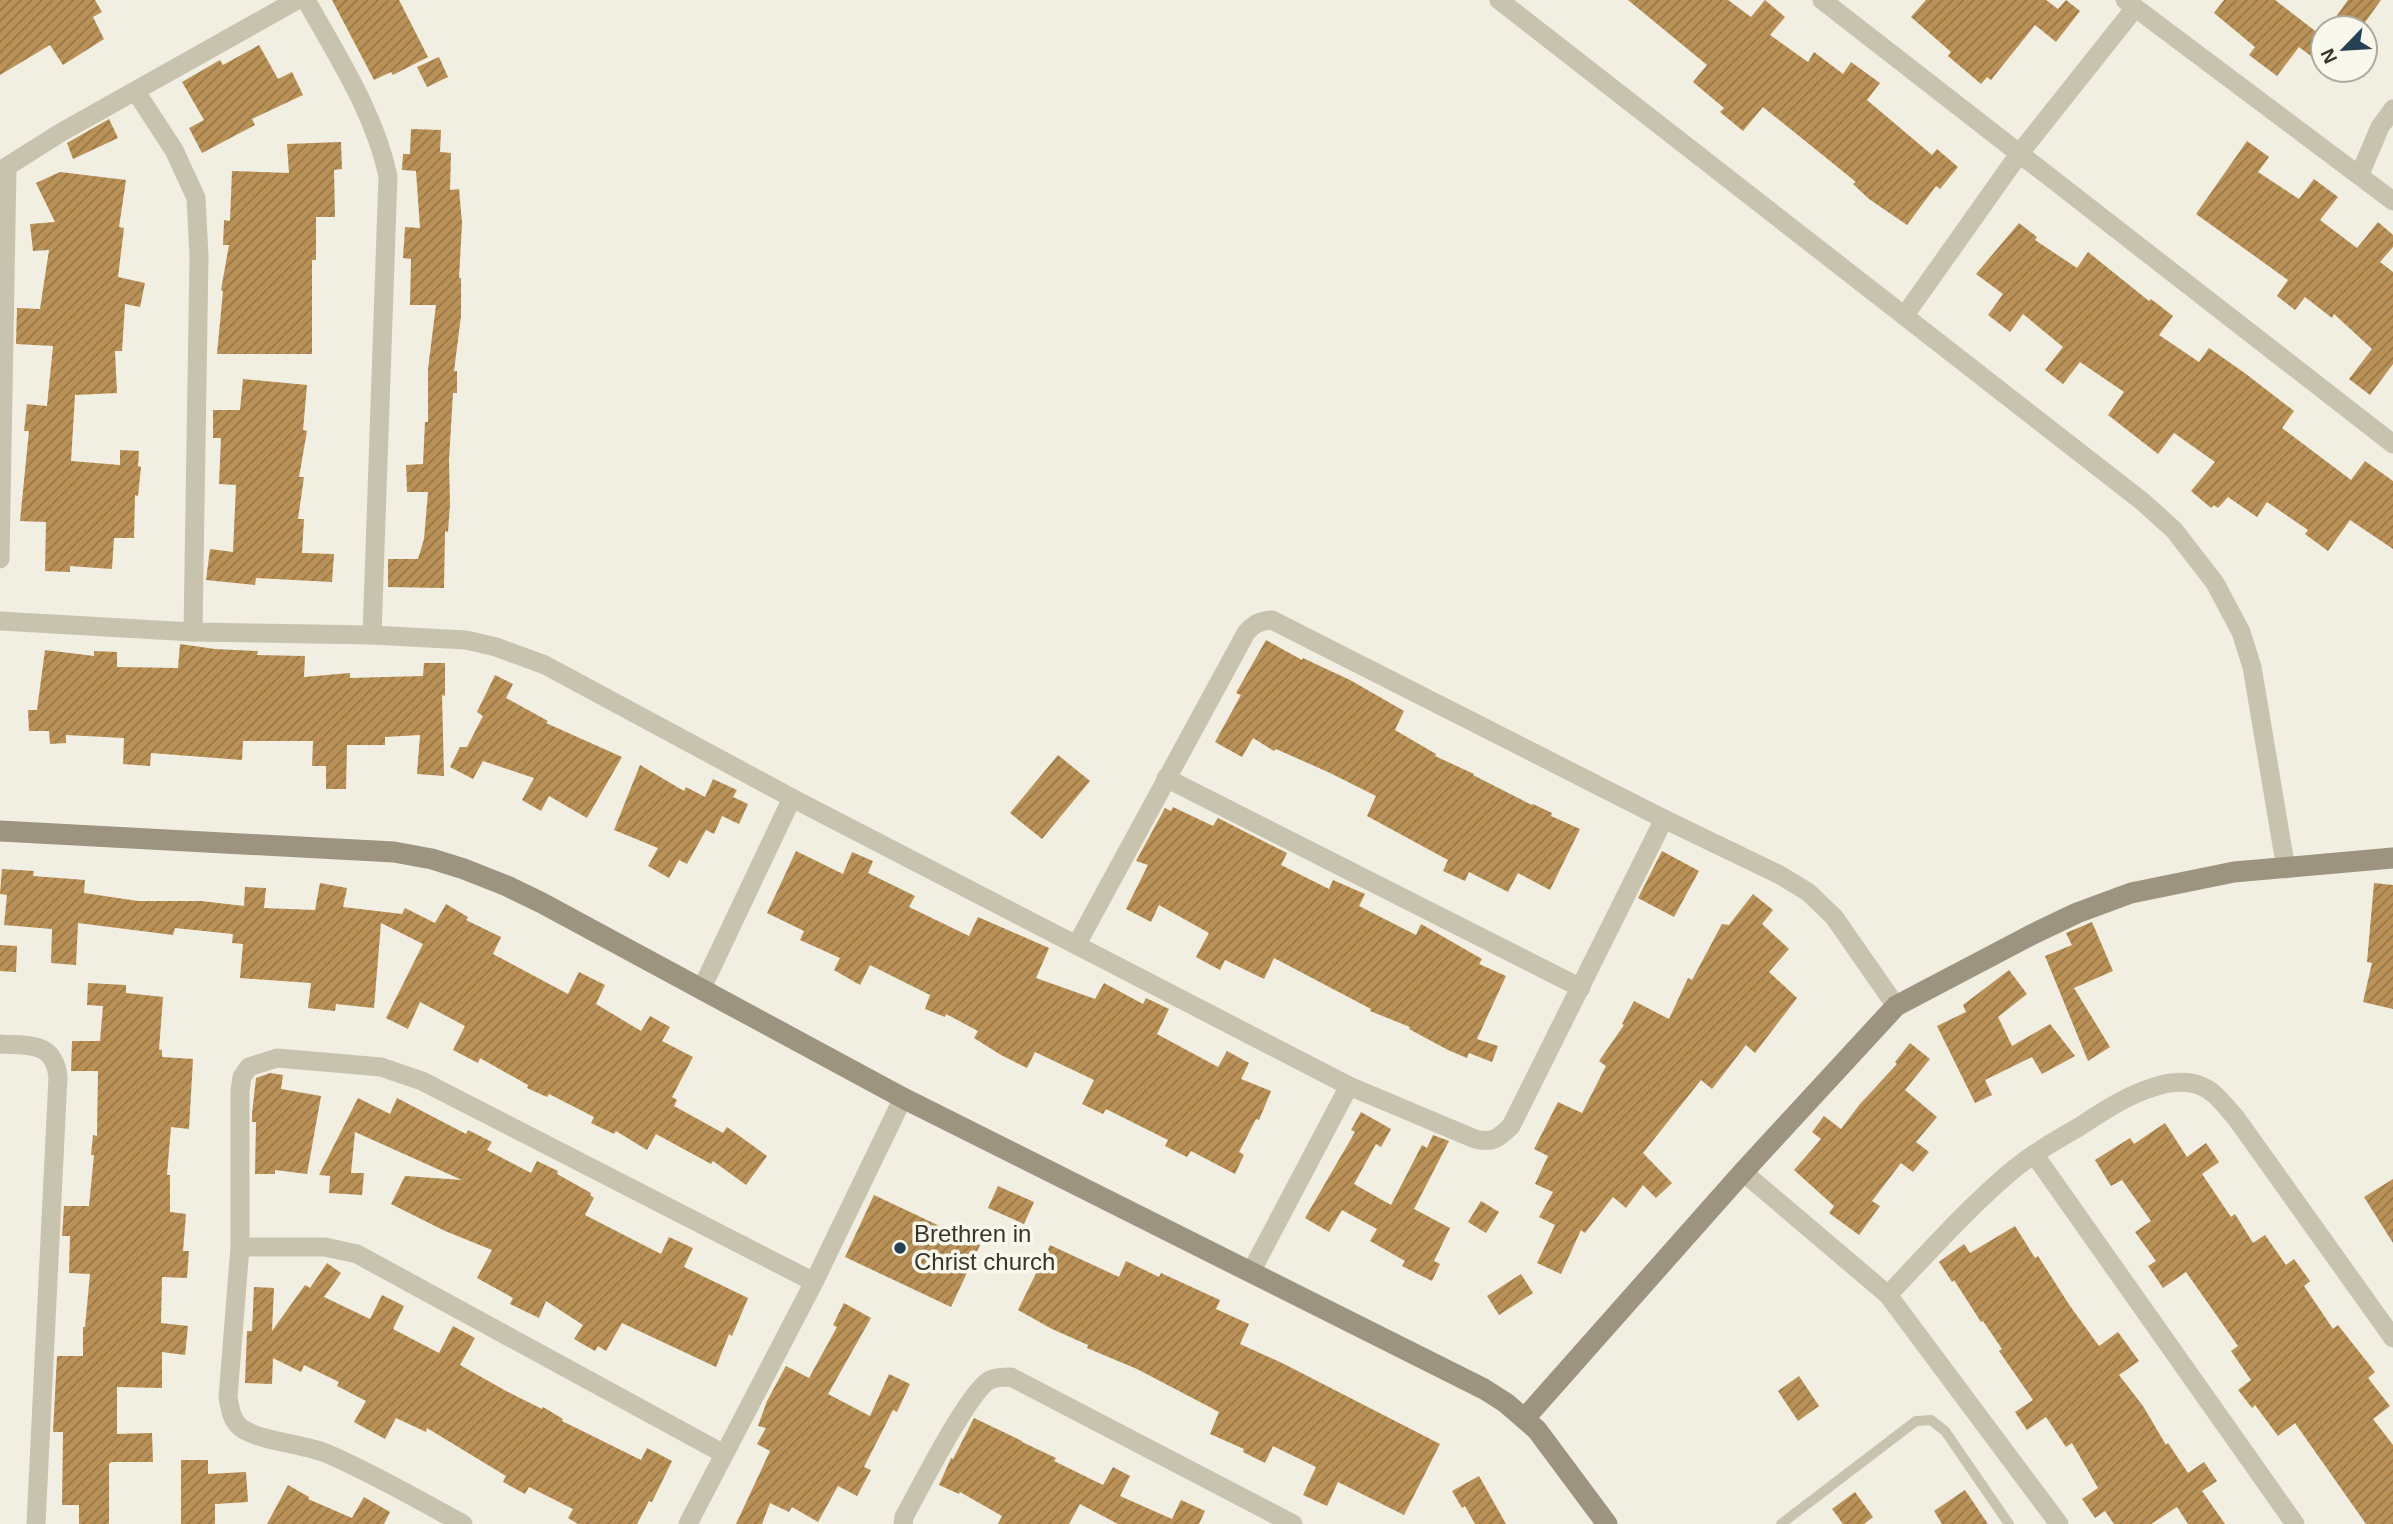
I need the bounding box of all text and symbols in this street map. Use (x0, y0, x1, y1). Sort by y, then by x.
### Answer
north arrow (2309, 14, 2379, 84)
text: N (2317, 45, 2341, 67)
place label: Brethren in Christ church (914, 1220, 1055, 1275)
marker: Brethren in Christ church (892, 1240, 908, 1256)

